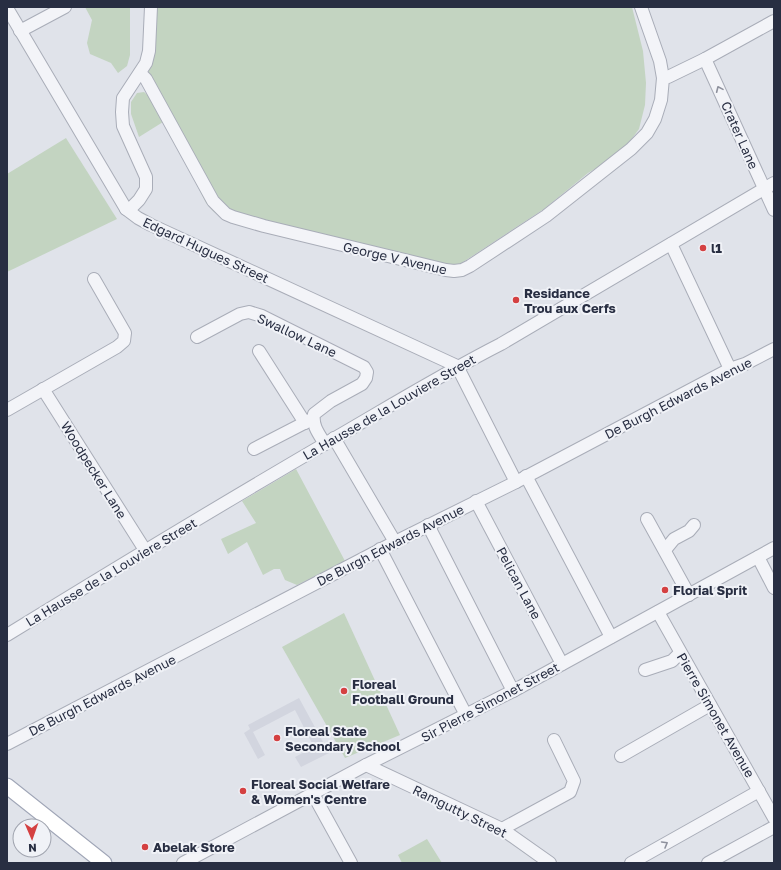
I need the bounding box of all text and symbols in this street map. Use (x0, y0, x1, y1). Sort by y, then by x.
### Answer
one-way arrow (716, 86, 724, 93)
street label: Crater Lane (718, 99, 762, 171)
street label: Edgard Hugues Street (140, 214, 272, 286)
street label: George V Avenue (342, 238, 448, 278)
place label: l1 (711, 240, 722, 256)
marker: l1 (698, 243, 708, 253)
place label: Residance Trou aux Cerfs (524, 285, 616, 316)
marker: Residance Trou aux Cerfs (511, 295, 521, 305)
street label: Swallow Lane (255, 310, 339, 360)
street label: La Hausse de la Louviere Street (300, 351, 478, 463)
street label: De Burgh Edwards Avenue (602, 354, 754, 442)
street label: Woodpecker Lane (58, 418, 130, 522)
street label: De Burgh Edwards Avenue (314, 501, 466, 589)
street label: La Hausse de la Louviere Street (23, 514, 199, 630)
street label: Pelican Lane (493, 544, 545, 622)
place label: Florial Sprit (673, 582, 747, 598)
marker: Florial Sprit (660, 585, 670, 595)
street label: Pierre Simonet Avenue (674, 650, 758, 780)
street label: De Burgh Edwards Avenue (26, 651, 178, 739)
street label: Sir Pierre Simonet Street (418, 659, 562, 745)
place label: Floreal Football Ground (352, 676, 454, 707)
marker: Floreal Football Ground (339, 686, 349, 696)
place label: Floreal State Secondary School (285, 723, 401, 754)
marker: Floreal State Secondary School (272, 733, 282, 743)
place label: Floreal Social Welfare & Women's Centre (251, 776, 390, 807)
street label: Ramgutty Street (410, 781, 510, 841)
marker: Floreal Social Welfare & Women's Centre (238, 786, 248, 796)
north arrow (12, 818, 52, 858)
place label: Abelak Store (153, 839, 235, 855)
one-way arrow (661, 841, 669, 848)
text: N (28, 842, 37, 855)
marker: Abelak Store (140, 842, 150, 852)

